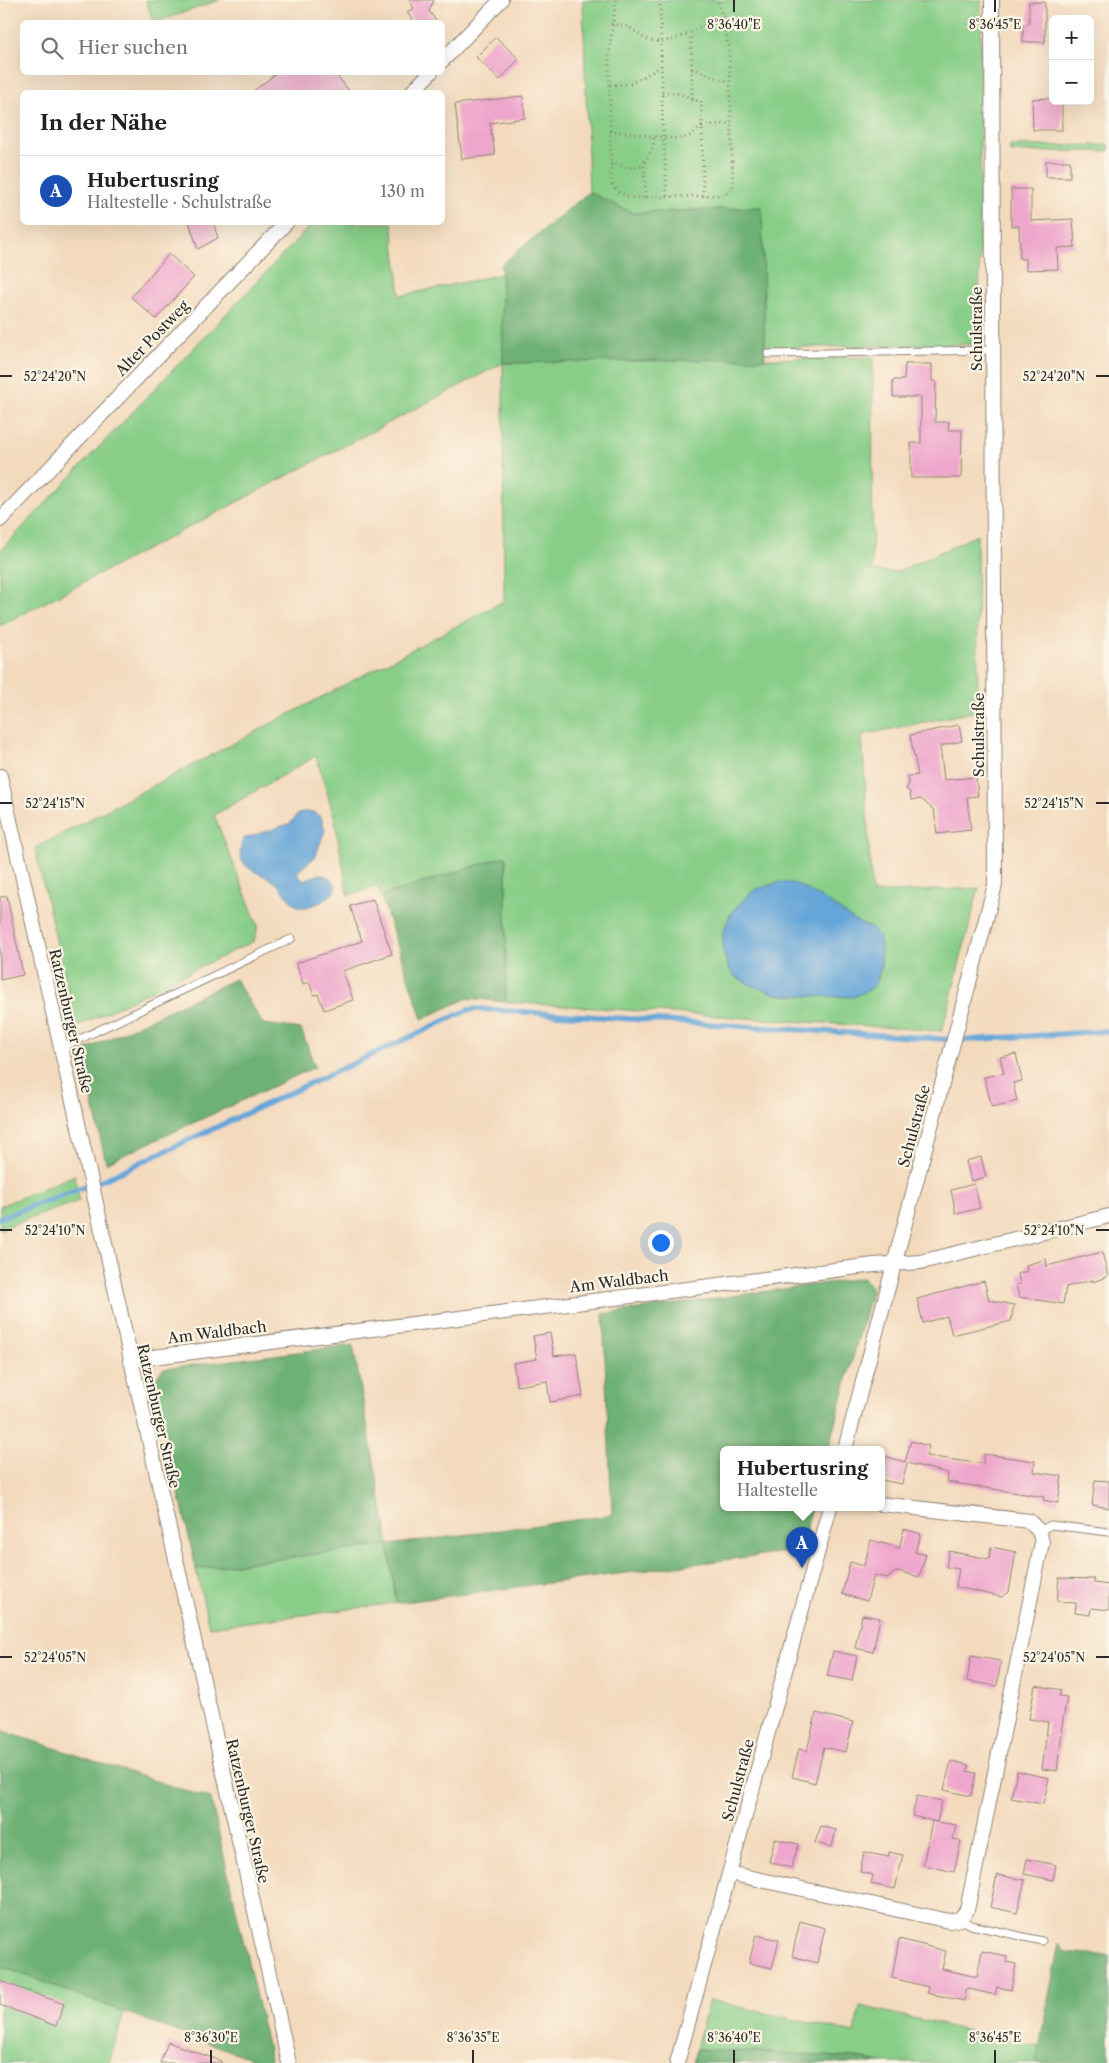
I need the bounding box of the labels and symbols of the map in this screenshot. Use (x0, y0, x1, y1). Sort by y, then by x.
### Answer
text: 8°36'40"E (707, 17, 761, 32)
text: 8°36'45"E (969, 17, 1021, 32)
street label: Schulstraße (967, 287, 986, 371)
street label: Alter Postweg (110, 296, 193, 381)
text: 52°24'20"N (24, 369, 86, 384)
text: 52°24'20"N (1023, 369, 1085, 384)
street label: Schulstraße (969, 693, 988, 777)
text: 52°24'15"N (25, 796, 85, 811)
text: 52°24'15"N (1024, 796, 1084, 811)
street label: Ratzenburger Straße (45, 947, 97, 1095)
street label: Schulstraße (894, 1083, 934, 1169)
text: 52°24'10"N (25, 1223, 85, 1238)
text: 52°24'10"N (1024, 1223, 1084, 1238)
your location (648, 1230, 674, 1256)
street label: Am Waldbach (568, 1265, 670, 1297)
street label: Am Waldbach (166, 1316, 268, 1348)
street label: Ratzenburger Straße (133, 1342, 185, 1490)
pin: A (786, 1527, 818, 1568)
text: 52°24'05"N (24, 1650, 86, 1665)
text: 52°24'05"N (1023, 1650, 1085, 1665)
street label: Ratzenburger Straße (222, 1737, 274, 1885)
street label: Schulstraße (718, 1737, 758, 1823)
text: 8°36'30"E (184, 2030, 238, 2045)
text: 8°36'35"E (447, 2030, 499, 2045)
text: 8°36'40"E (707, 2030, 761, 2045)
text: 8°36'45"E (969, 2030, 1021, 2045)

